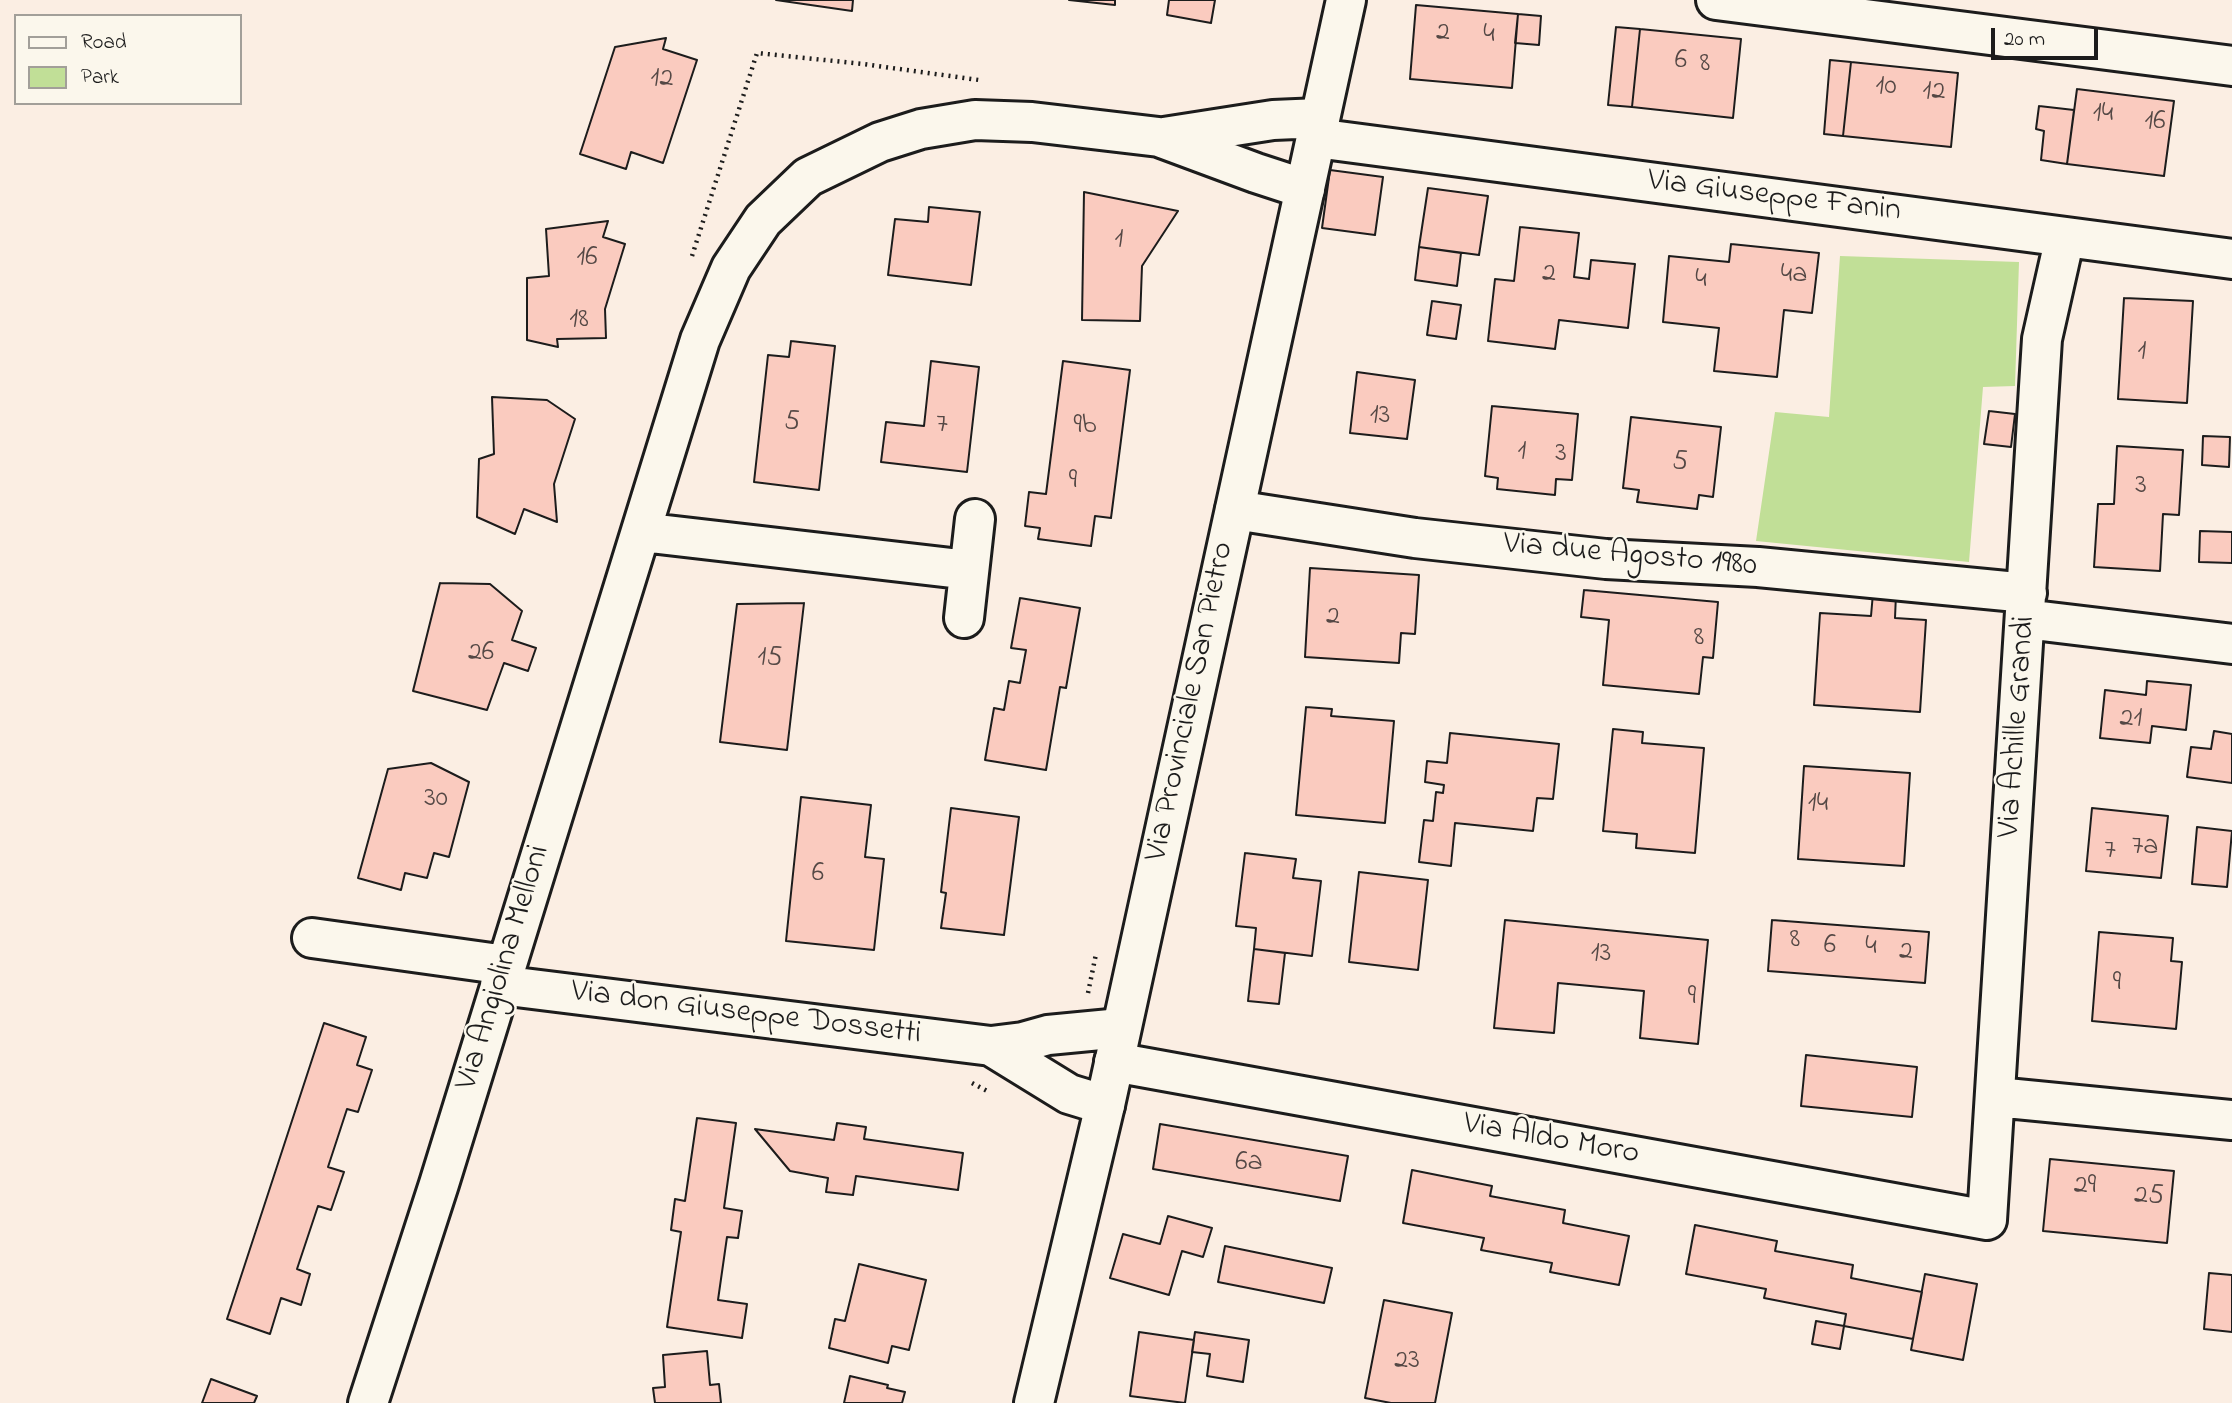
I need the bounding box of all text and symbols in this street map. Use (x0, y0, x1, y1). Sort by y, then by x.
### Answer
legend (14, 14, 242, 105)
scale bar (1994, 14, 2101, 58)
house number: 2 (1436, 17, 1450, 51)
house number: 4 (1483, 19, 1495, 53)
text: 20 m (2004, 25, 2045, 55)
text: Road (81, 28, 127, 58)
house number: 6 (1675, 45, 1687, 79)
house number: 8 (1700, 48, 1710, 82)
text: Park (81, 63, 119, 93)
house number: 12 (651, 63, 673, 97)
house number: 10 (1876, 71, 1896, 105)
house number: 12 (1923, 76, 1945, 110)
house number: 14 (2093, 98, 2113, 132)
house number: 16 (2144, 106, 2166, 140)
street label: Via Giuseppe Fanin (1645, 163, 1903, 233)
house number: 1 (1115, 224, 1123, 258)
house number: 16 (576, 242, 598, 276)
house number: 2 (1542, 258, 1556, 292)
house number: 4a (1781, 259, 1807, 293)
house number: 4 (1695, 264, 1707, 298)
house number: 18 (569, 304, 589, 338)
house number: 1 (2138, 336, 2146, 370)
house number: 13 (1370, 400, 1390, 434)
house number: 5 (784, 406, 800, 440)
house number: 7 (936, 409, 948, 443)
house number: 9b (1073, 410, 1097, 444)
house number: 1 (1518, 436, 1526, 470)
house number: 3 (1555, 438, 1567, 472)
house number: 5 (1672, 446, 1688, 480)
house number: 9 (1069, 465, 1077, 499)
house number: 3 (2135, 470, 2147, 504)
street label: Via due Agosto 1980 (1502, 527, 1758, 587)
street label: Via Provinciale San Pietro (1139, 539, 1245, 865)
house number: 2 (1326, 601, 1340, 635)
street label: Via Achille Grandi (1992, 615, 2046, 839)
house number: 8 (1694, 622, 1704, 656)
house number: 26 (468, 637, 494, 671)
house number: 15 (758, 642, 782, 676)
house number: 21 (2120, 703, 2142, 737)
house number: 30 (424, 783, 448, 817)
house number: 14 (1808, 788, 1828, 822)
house number: 7a (2132, 831, 2158, 865)
house number: 7 (2104, 835, 2116, 869)
street label: Via Angiolina Melloni (450, 841, 560, 1095)
house number: 6 (812, 858, 824, 892)
house number: 8 (1790, 924, 1800, 958)
house number: 6 (1824, 930, 1836, 964)
house number: 4 (1865, 931, 1877, 965)
house number: 2 (1899, 936, 1913, 970)
house number: 13 (1591, 938, 1611, 972)
house number: 9 (2113, 967, 2121, 1001)
street label: Via don Giuseppe Dossetti (569, 974, 923, 1056)
house number: 9 (1688, 981, 1696, 1015)
street label: Via Aldo Moro (1460, 1107, 1642, 1175)
house number: 6a (1235, 1147, 1263, 1181)
house number: 29 (2074, 1170, 2096, 1204)
house number: 25 (2134, 1180, 2164, 1214)
house number: 23 (1394, 1345, 1420, 1379)

